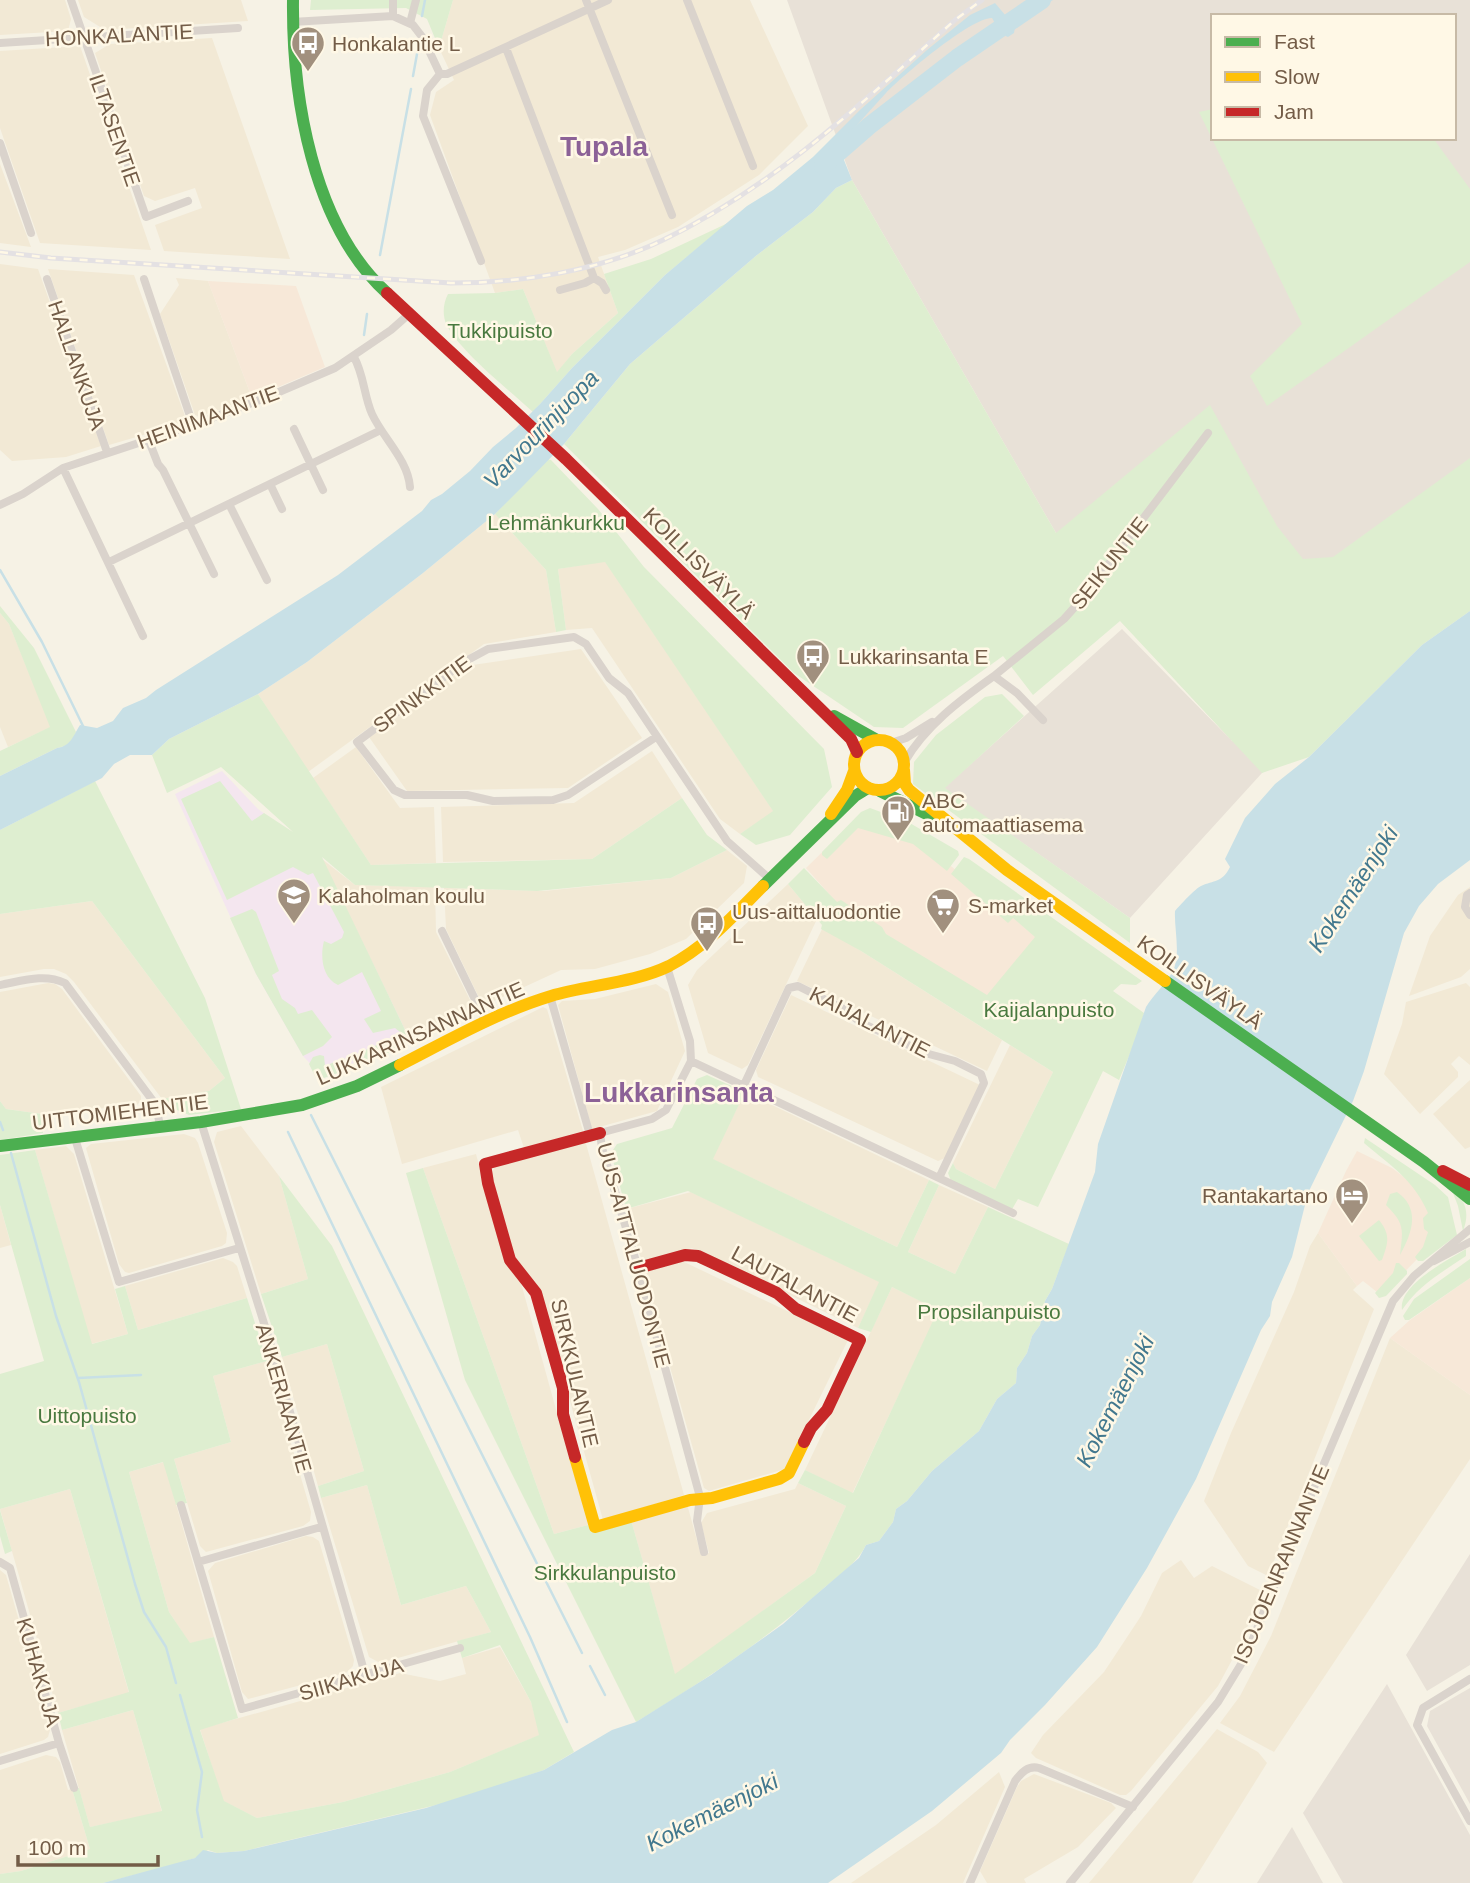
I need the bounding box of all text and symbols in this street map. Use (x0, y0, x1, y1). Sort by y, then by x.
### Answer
legend (1211, 14, 1456, 140)
street label: HONKALANTIE (44, 20, 194, 50)
bus stop icon: Honkalantie L (289, 24, 327, 73)
text: Fast (1274, 30, 1315, 53)
place label: Honkalantie L (332, 32, 460, 55)
text: Slow (1274, 65, 1320, 88)
street label: ILTASENTIE (85, 71, 145, 189)
text: Jam (1274, 100, 1314, 123)
district label: Tupala (560, 131, 649, 162)
street label: HALLANKUJA (44, 297, 110, 433)
park label: Tukkipuisto (447, 319, 553, 342)
water label: Varvourinjuopa (478, 365, 604, 493)
street label: HEINIMAANTIE (134, 381, 282, 453)
street label: KOILLISVÄYLÄ (639, 503, 759, 623)
park label: Lehmänkurkku (487, 511, 625, 534)
street label: SEIKUNTIE (1066, 512, 1152, 614)
bus stop icon: Lukkarinsanta E (794, 637, 832, 686)
place label: Lukkarinsanta E (838, 645, 989, 668)
street label: SPINKKITIE (369, 651, 475, 737)
place label: ABC automaattiasema (922, 789, 1083, 836)
fuel station icon: ABC automaattiasema (879, 793, 917, 842)
water label: Kokemäenjoki (1303, 821, 1404, 957)
school or university icon: Kalaholman koulu (275, 876, 313, 925)
place label: Kalaholman koulu (318, 884, 485, 907)
supermarket icon: S-market (924, 886, 962, 935)
place label: S-market (968, 894, 1053, 917)
place label: Uus-aittaluodontie L (732, 900, 901, 947)
bus stop icon: Uus-aittaluodontie L (688, 904, 726, 953)
street label: KOILLISVÄYLÄ (1133, 930, 1267, 1034)
street label: LUKKARINSANNANTIE (312, 977, 528, 1089)
street label: KAIJALANTIE (806, 982, 934, 1062)
park label: Kaijalanpuisto (984, 998, 1114, 1021)
district label: Lukkarinsanta (584, 1077, 774, 1108)
street label: UITTOMIEHENTIE (31, 1090, 209, 1134)
street label: UUS-AITTALUODONTIE (593, 1140, 675, 1370)
hotel icon: Rantakartano (1333, 1176, 1371, 1225)
place label: Rantakartano (1202, 1184, 1328, 1207)
street label: LAUTALANTIE (728, 1241, 862, 1327)
street label: SIRKKULANTIE (547, 1296, 603, 1450)
park label: Propsilanpuisto (917, 1300, 1061, 1323)
street label: ANKERIAANTIE (252, 1321, 316, 1475)
water label: Kokemäenjoki (1071, 1330, 1160, 1471)
park label: Uittopuisto (37, 1404, 137, 1427)
street label: ISOJOENRANNANTIE (1229, 1461, 1333, 1667)
park label: Sirkkulanpuisto (534, 1561, 676, 1584)
street label: KUHAKUJA (13, 1615, 65, 1729)
street label: SIIKAKUJA (296, 1653, 406, 1705)
water label: Kokemäenjoki (642, 1767, 783, 1856)
scale bar (18, 1824, 158, 1868)
text: 100 m (28, 1836, 86, 1859)

